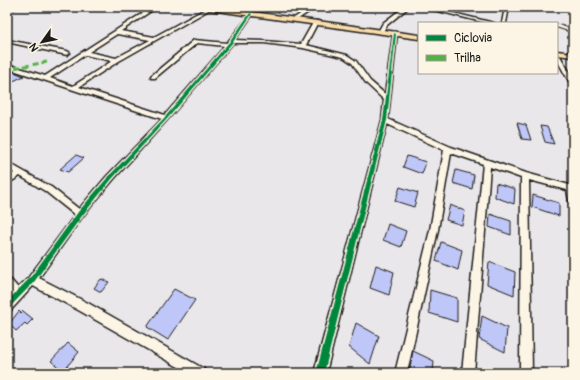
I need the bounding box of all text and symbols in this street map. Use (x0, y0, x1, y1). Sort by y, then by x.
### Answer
north arrow (22, 22, 62, 62)
legend (418, 22, 558, 74)
text: Ciclovia (454, 31, 492, 46)
text: N (26, 40, 42, 54)
text: Trilha (454, 51, 481, 66)

